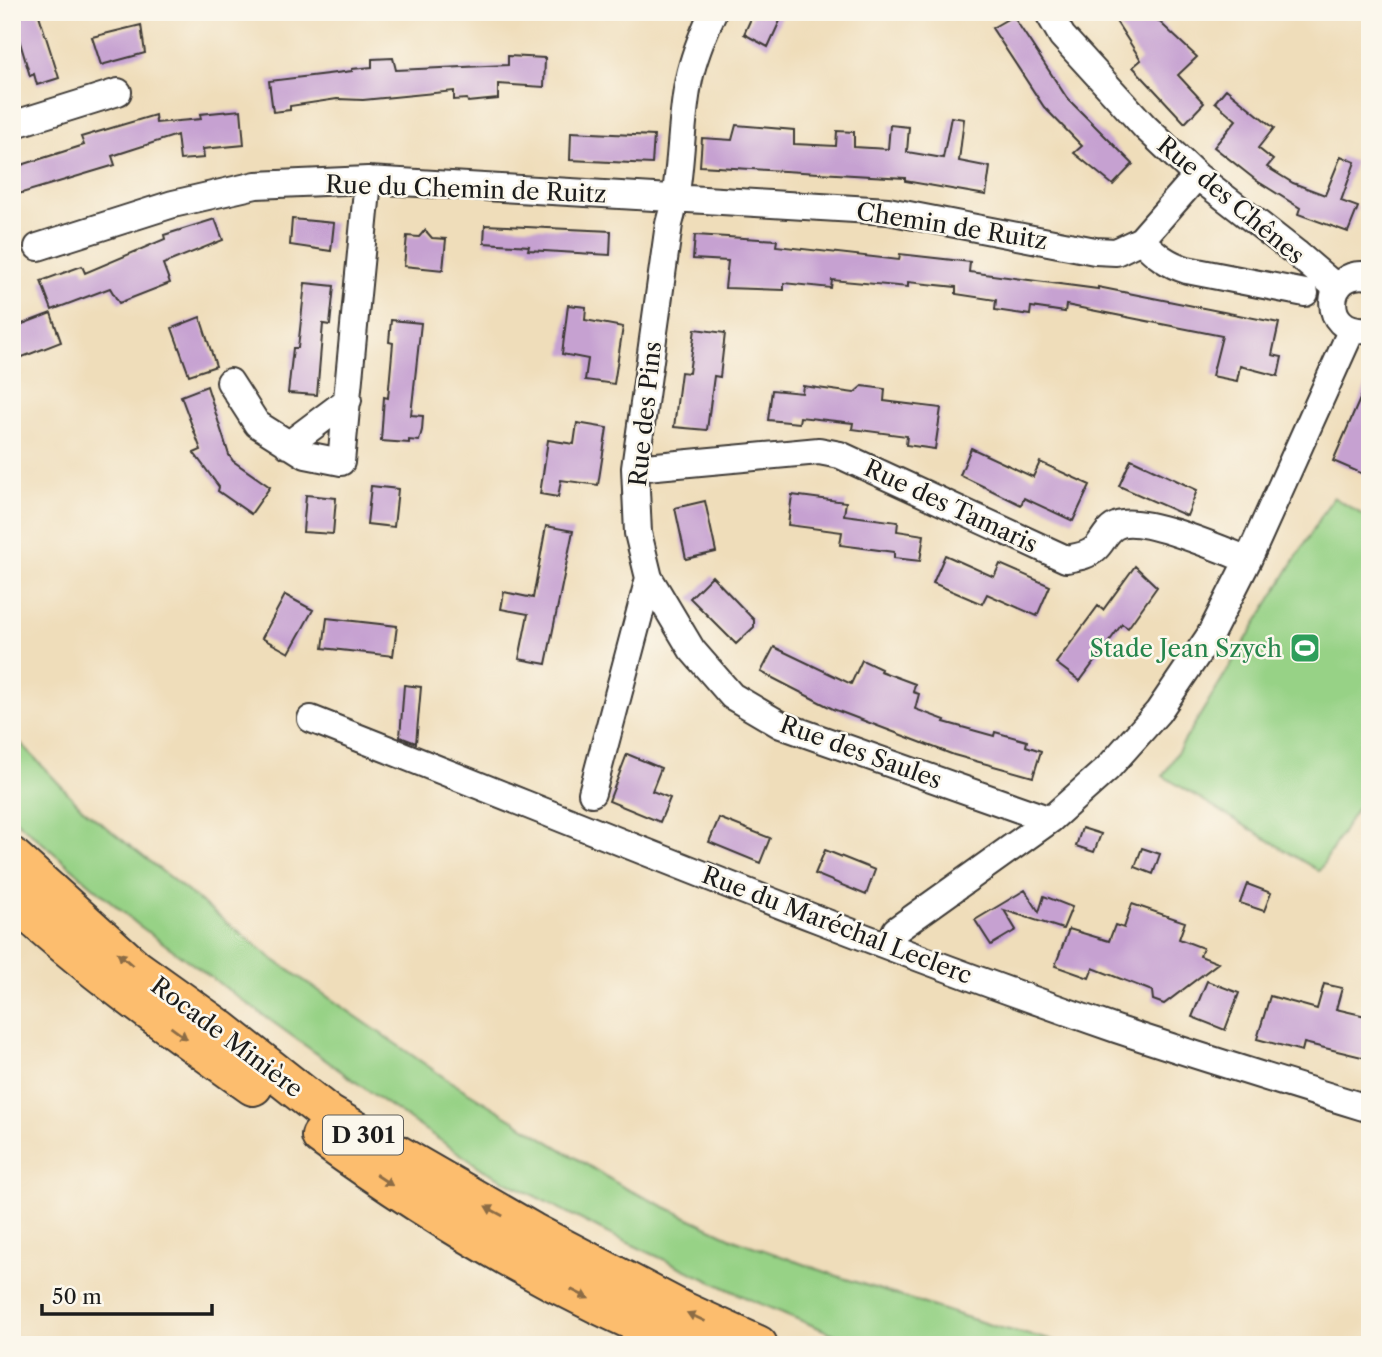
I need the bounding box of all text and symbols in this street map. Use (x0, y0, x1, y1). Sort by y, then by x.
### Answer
street label: Rue des Chênes (1152, 130, 1310, 270)
street label: Rue du Chemin de Ruitz (325, 170, 607, 208)
street label: Chemin de Ruitz (854, 197, 1050, 255)
street label: Rue des Pins (623, 340, 667, 488)
street label: Rue des Tamaris (860, 453, 1042, 559)
sports icon: Stade Jean Szych (1288, 631, 1322, 665)
place label: Stade Jean Szych (1089, 634, 1282, 663)
street label: Rue des Saules (776, 709, 946, 795)
street label: Rue du Maréchal Leclerc (698, 860, 976, 990)
one-way arrow (116, 951, 134, 967)
street label: Rocade Minière (145, 971, 309, 1103)
one-way arrow (170, 1026, 188, 1040)
road number: D 301 (323, 1116, 403, 1154)
one-way arrow (375, 1173, 394, 1186)
one-way arrow (485, 1205, 504, 1217)
scale bar (42, 1273, 212, 1317)
text: 50 m (52, 1284, 102, 1309)
one-way arrow (571, 1288, 591, 1300)
one-way arrow (686, 1311, 706, 1323)

